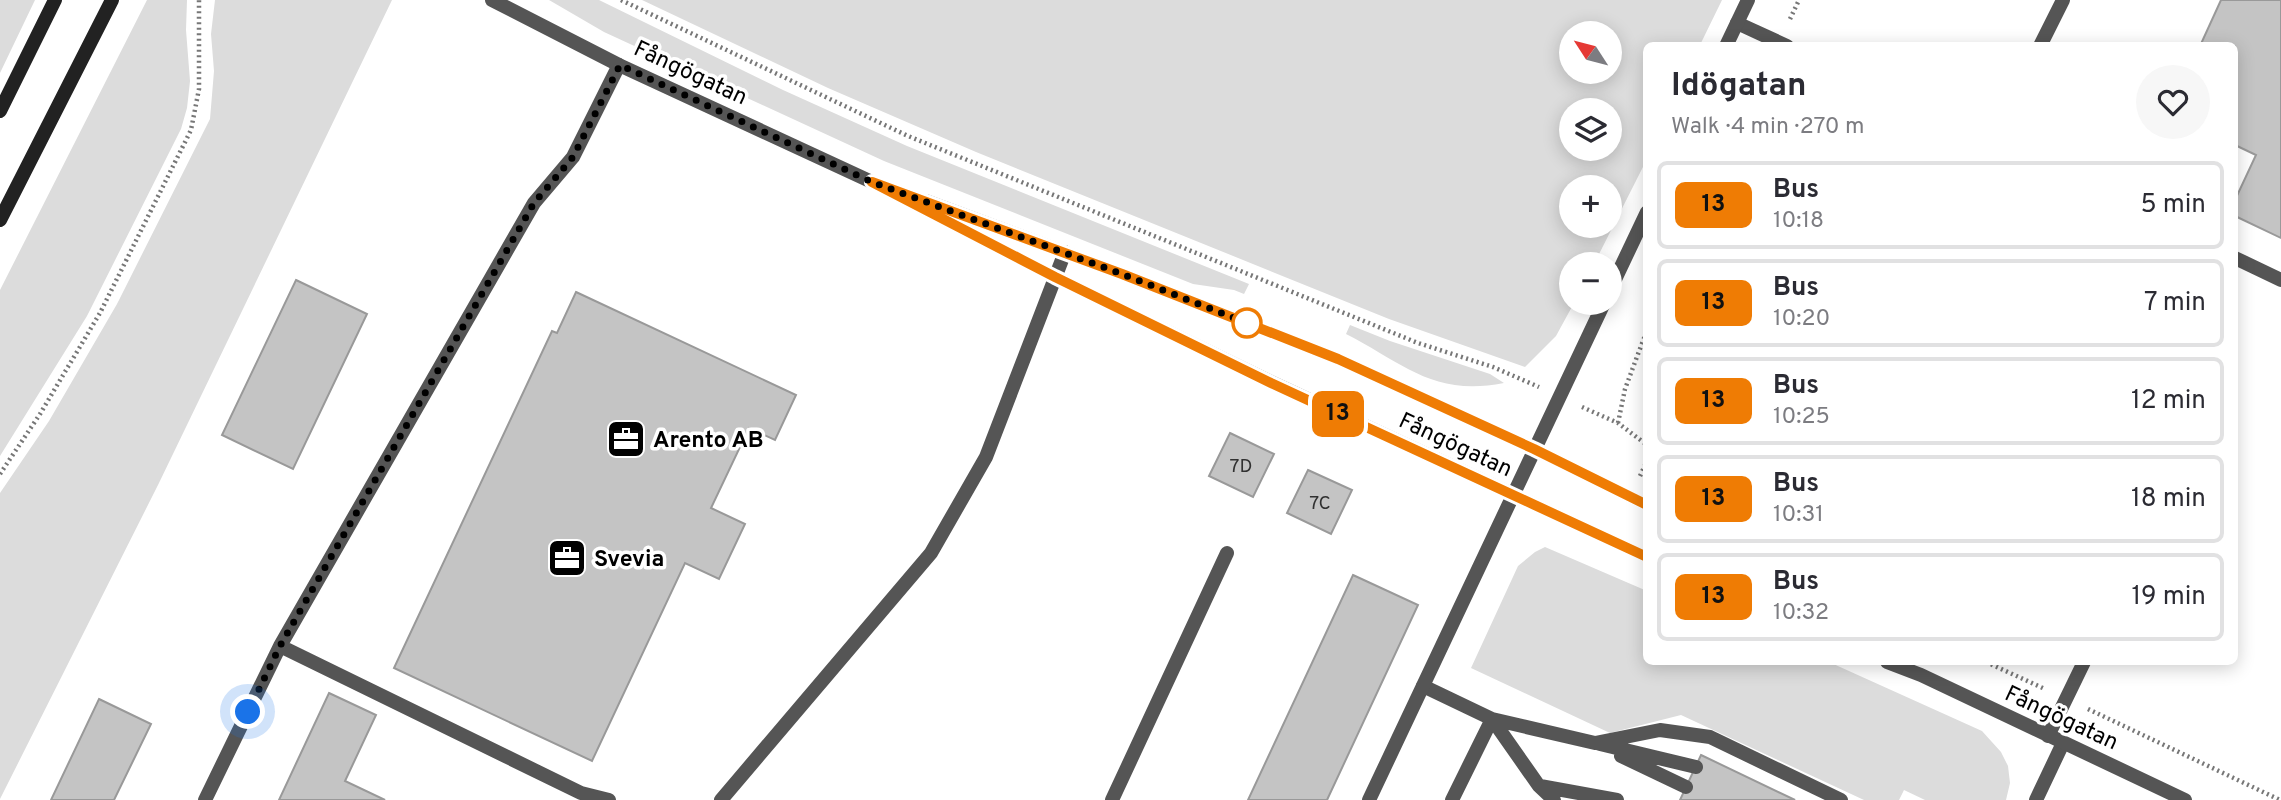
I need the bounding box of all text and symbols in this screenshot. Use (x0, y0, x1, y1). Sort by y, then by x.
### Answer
north arrow (1559, 21, 1622, 84)
map controls (1559, 21, 1622, 315)
street label: Fångögatan (628, 35, 751, 113)
button: heart (2136, 65, 2210, 139)
text: Idögatan (1671, 66, 1807, 108)
button: layers (1559, 98, 1622, 161)
text: Walk · 4 min · 270 m (1671, 113, 1864, 142)
text: Bus (1773, 174, 1819, 207)
button: + (1559, 175, 1622, 238)
text: 5 min (2140, 189, 2206, 222)
text: 13 (1702, 190, 1726, 220)
text: 10:18 (1773, 207, 1824, 236)
button: − (1559, 252, 1622, 315)
text: Bus (1773, 272, 1819, 305)
text: 7 min (2144, 287, 2206, 320)
text: 13 (1702, 288, 1726, 318)
text: 10:20 (1773, 305, 1830, 334)
unlabelled marker (1232, 308, 1262, 338)
text: Bus (1773, 370, 1819, 403)
text: 12 min (2131, 385, 2206, 418)
text: 13 (1702, 386, 1726, 416)
line badge: 13 (1306, 391, 1370, 437)
text: 13 (1326, 399, 1350, 429)
text: 10:25 (1773, 403, 1830, 432)
street label: Fångögatan (1393, 407, 1516, 485)
office icon: Arento AB (605, 418, 647, 460)
place label: Arento AB (653, 427, 764, 456)
house number: 7D (1230, 455, 1252, 479)
text: Bus (1773, 468, 1819, 501)
text: 18 min (2131, 483, 2206, 516)
text: 13 (1702, 484, 1726, 514)
house number: 7C (1309, 492, 1331, 516)
text: 10:31 (1773, 501, 1824, 530)
office icon: Svevia (546, 537, 588, 579)
place label: Svevia (594, 546, 664, 575)
text: Bus (1773, 566, 1819, 599)
text: 19 min (2131, 581, 2206, 614)
text: 13 (1702, 582, 1726, 612)
text: 10:32 (1773, 599, 1829, 628)
street label: Fångögatan (1999, 680, 2122, 758)
your location (230, 694, 265, 729)

